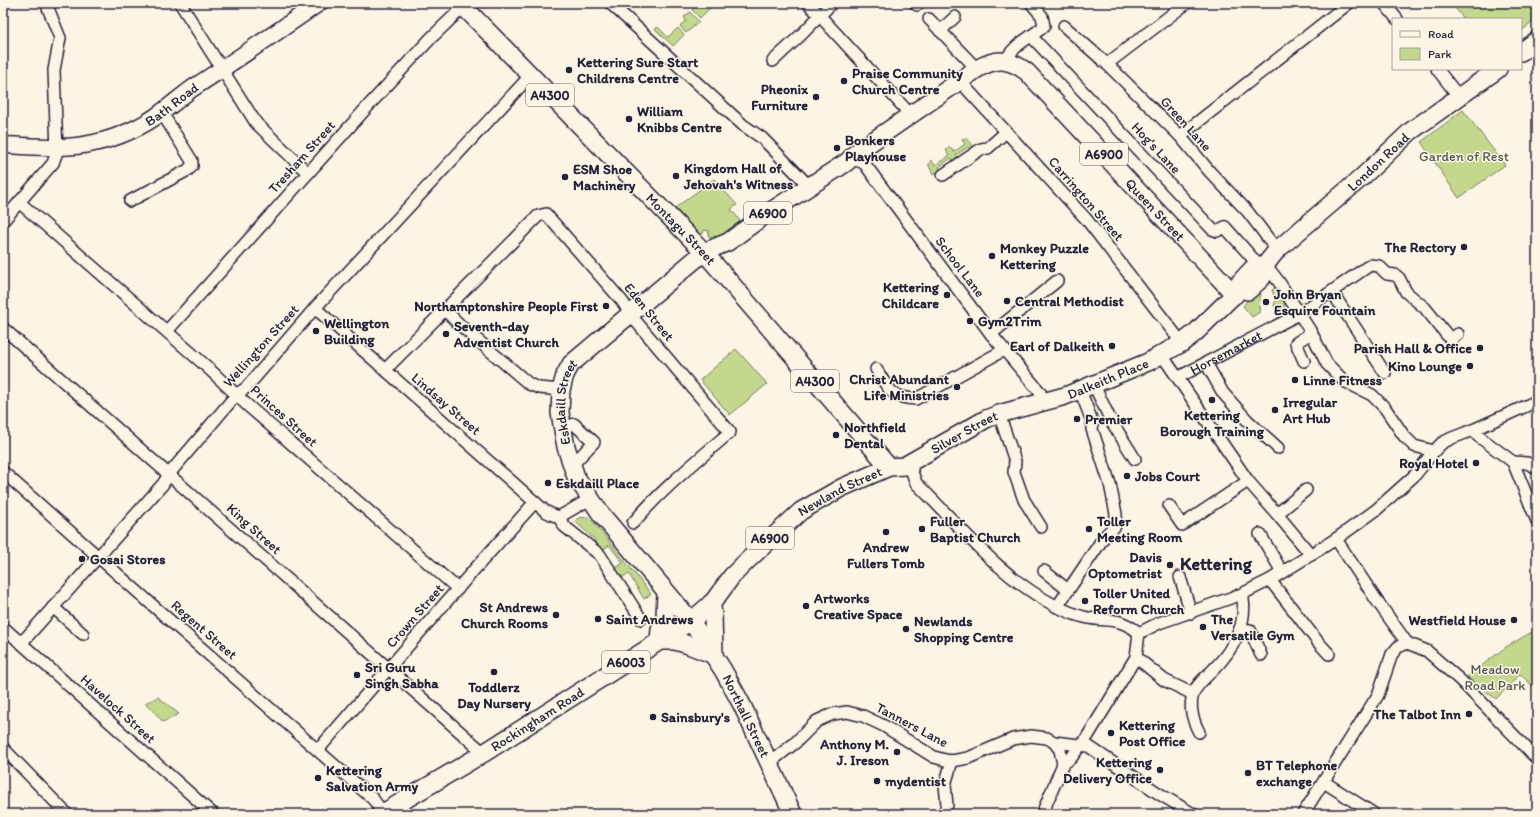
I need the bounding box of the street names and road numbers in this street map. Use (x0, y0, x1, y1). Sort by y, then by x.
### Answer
street label: Bath Road (142, 78, 202, 130)
road number: A4300 (526, 84, 574, 106)
street label: Green Lane (1157, 93, 1215, 155)
street label: Tresham Street (265, 117, 339, 197)
street label: Hog's Lane (1128, 119, 1184, 178)
street label: London Road (1344, 128, 1413, 195)
road number: A6900 (1080, 143, 1128, 165)
street label: Carrington Street (1045, 153, 1127, 245)
street label: Queen Street (1122, 175, 1189, 244)
street label: Montagu Street (642, 189, 720, 268)
road number: A6900 (744, 202, 792, 224)
street label: School Lane (932, 233, 989, 301)
street label: Eden Street (620, 279, 678, 345)
street label: Wellington Street (219, 301, 303, 391)
street label: Horsemarket (1187, 326, 1265, 378)
street label: Dalkeith Place (1065, 354, 1151, 403)
street label: Eskdaill Street (551, 355, 580, 446)
street label: Lindsay Street (408, 369, 484, 439)
road number: A4300 (791, 370, 839, 392)
street label: Princes Street (247, 381, 321, 451)
street label: Silver Street (927, 407, 1000, 457)
street label: Newland Street (794, 463, 885, 520)
street label: King Street (223, 500, 285, 558)
road number: A6900 (746, 527, 794, 549)
street label: Crown Street (383, 581, 447, 651)
street label: Regent Street (168, 597, 240, 663)
road number: A6003 (602, 651, 650, 673)
street label: Havelock Street (77, 671, 159, 747)
street label: Northall Street (719, 672, 773, 760)
street label: Rockingham Road (487, 683, 588, 755)
street label: Tanners Lane (873, 699, 951, 751)

